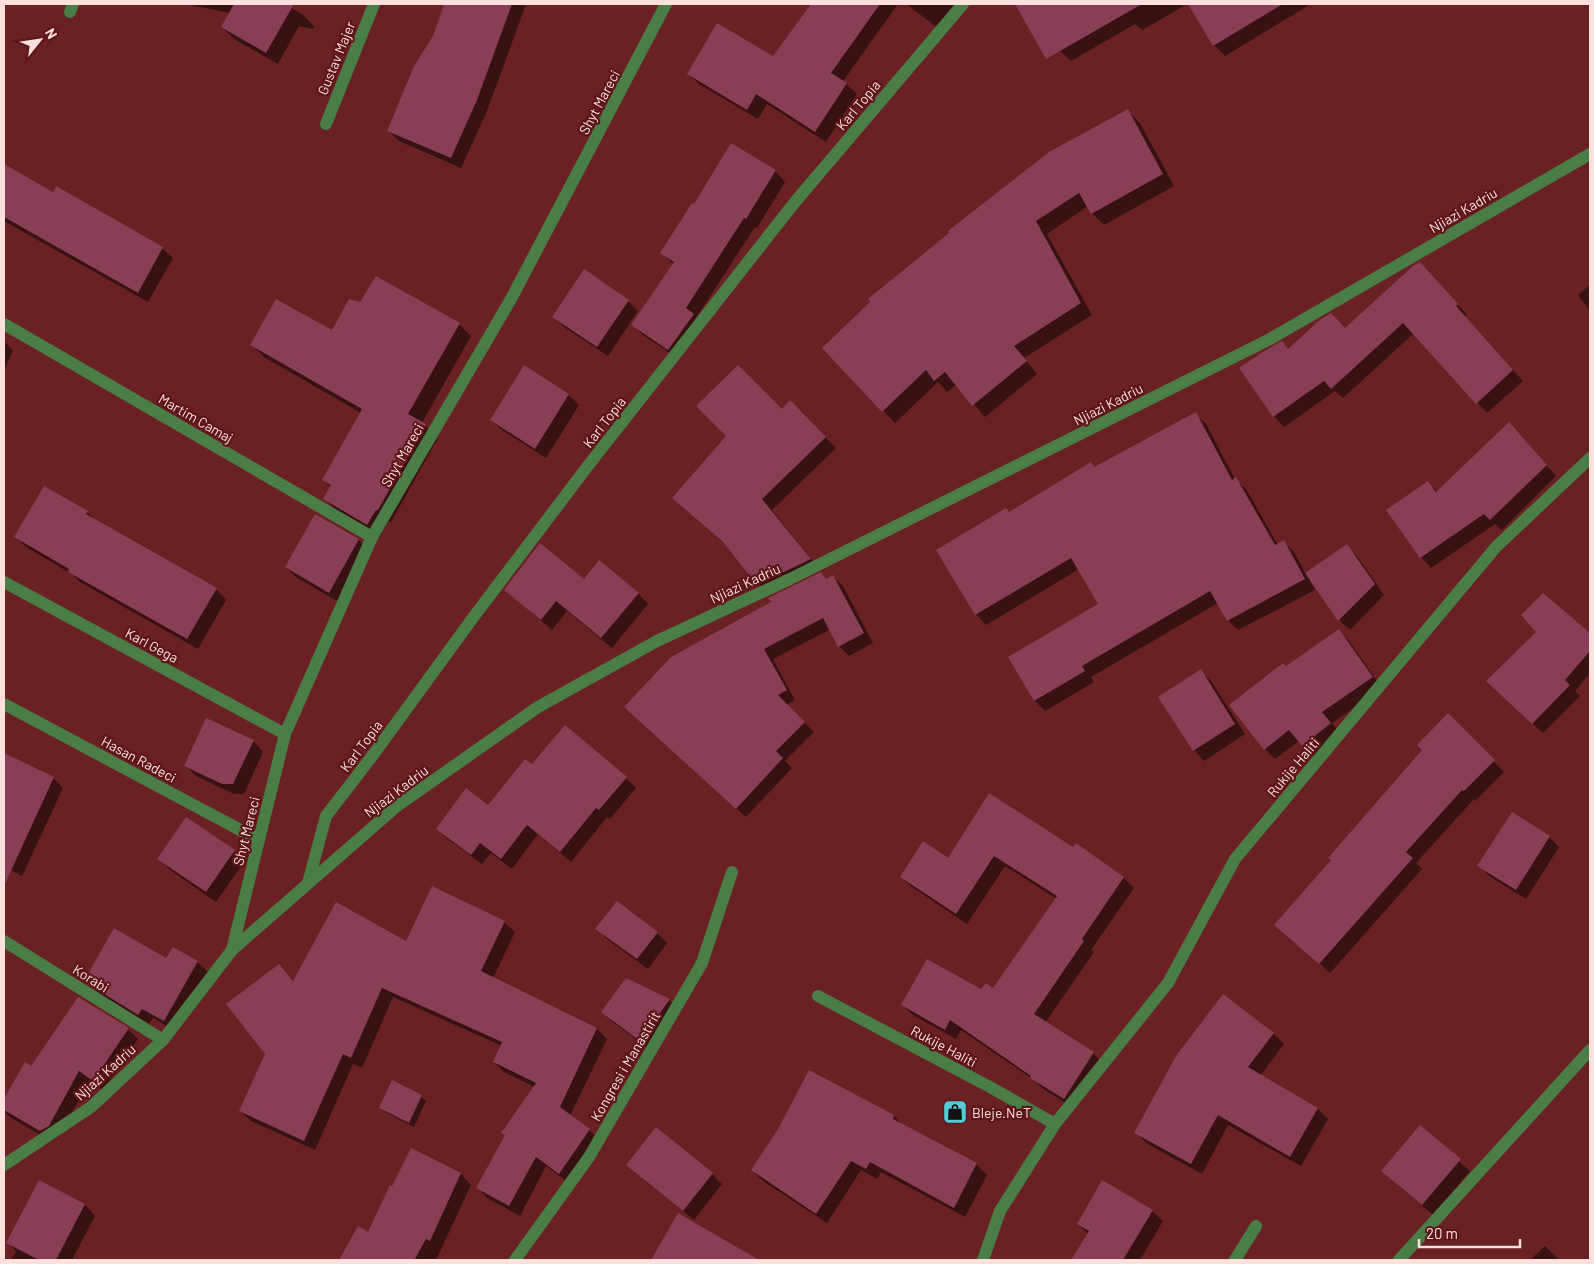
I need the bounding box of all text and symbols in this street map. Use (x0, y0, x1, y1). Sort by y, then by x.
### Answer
north arrow (15, 15, 65, 65)
street label: Gustav Majer (314, 19, 358, 97)
text: N (42, 25, 61, 42)
street label: Shyt Mareci (575, 67, 623, 137)
street label: Karl Topia (832, 77, 884, 133)
street label: Njiazi Kadriu (1426, 184, 1500, 236)
street label: Njiazi Kadriu (1070, 379, 1146, 429)
street label: Martim Camaj (156, 390, 236, 446)
street label: Karl Topia (579, 393, 629, 451)
street label: Shyt Mareci (377, 420, 427, 490)
street label: Njiazi Kadriu (707, 559, 783, 607)
street label: Karl Gega (123, 624, 181, 666)
street label: Karl Topia (336, 717, 386, 775)
street label: Hasan Radeci (99, 732, 179, 786)
street label: Rukije Haliti (1263, 734, 1323, 800)
street label: Njiazi Kadriu (361, 761, 431, 821)
street label: Shyt Mareci (229, 795, 263, 867)
street label: Korabi (70, 960, 112, 996)
street label: Kongresi i Manastirit (587, 1008, 663, 1124)
street label: Rukije Haliti (908, 1022, 980, 1070)
street label: Njiazi Kadriu (71, 1040, 139, 1104)
shop icon: Bleje.NeT (942, 1099, 968, 1125)
place label: Bleje.NeT (972, 1104, 1031, 1121)
scale bar (1419, 1216, 1520, 1248)
text: 20 m (1426, 1224, 1458, 1242)

